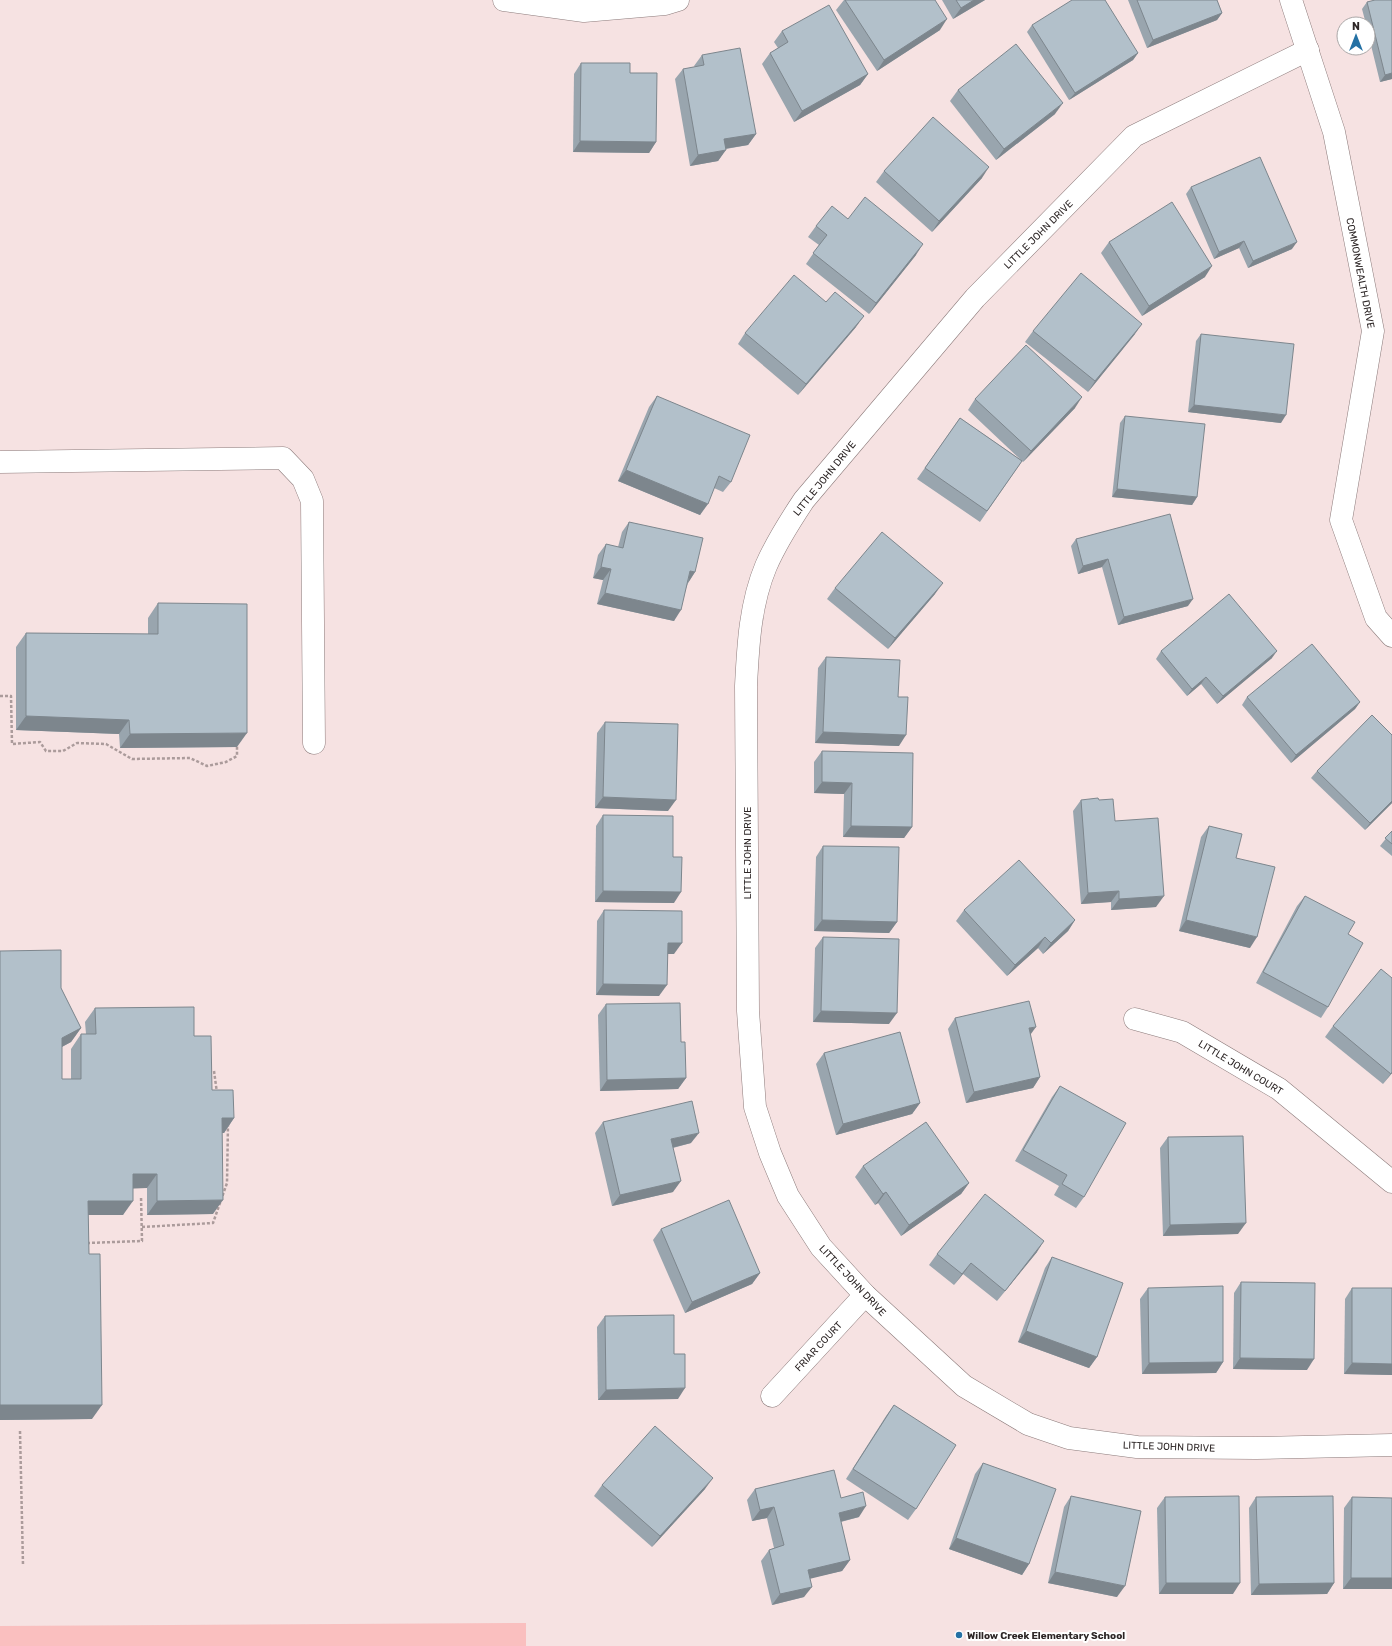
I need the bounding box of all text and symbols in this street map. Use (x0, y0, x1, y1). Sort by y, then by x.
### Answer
north arrow (1336, 16, 1376, 56)
text: N (1352, 20, 1360, 33)
street label: LITTLE JOHN DRIVE (1002, 198, 1076, 272)
street label: COMMONWEALTH DRIVE (1343, 217, 1377, 330)
street label: LITTLE JOHN DRIVE (791, 439, 859, 518)
street label: LITTLE JOHN DRIVE (742, 807, 754, 899)
street label: LITTLE JOHN COURT (1196, 1038, 1285, 1098)
street label: LITTLE JOHN DRIVE (816, 1243, 888, 1319)
street label: FRIAR COURT (793, 1319, 845, 1374)
street label: LITTLE JOHN DRIVE (1123, 1439, 1215, 1455)
marker: Willow Creek Elementary School (954, 1630, 964, 1640)
place label: Willow Creek Elementary School (967, 1630, 1125, 1642)

